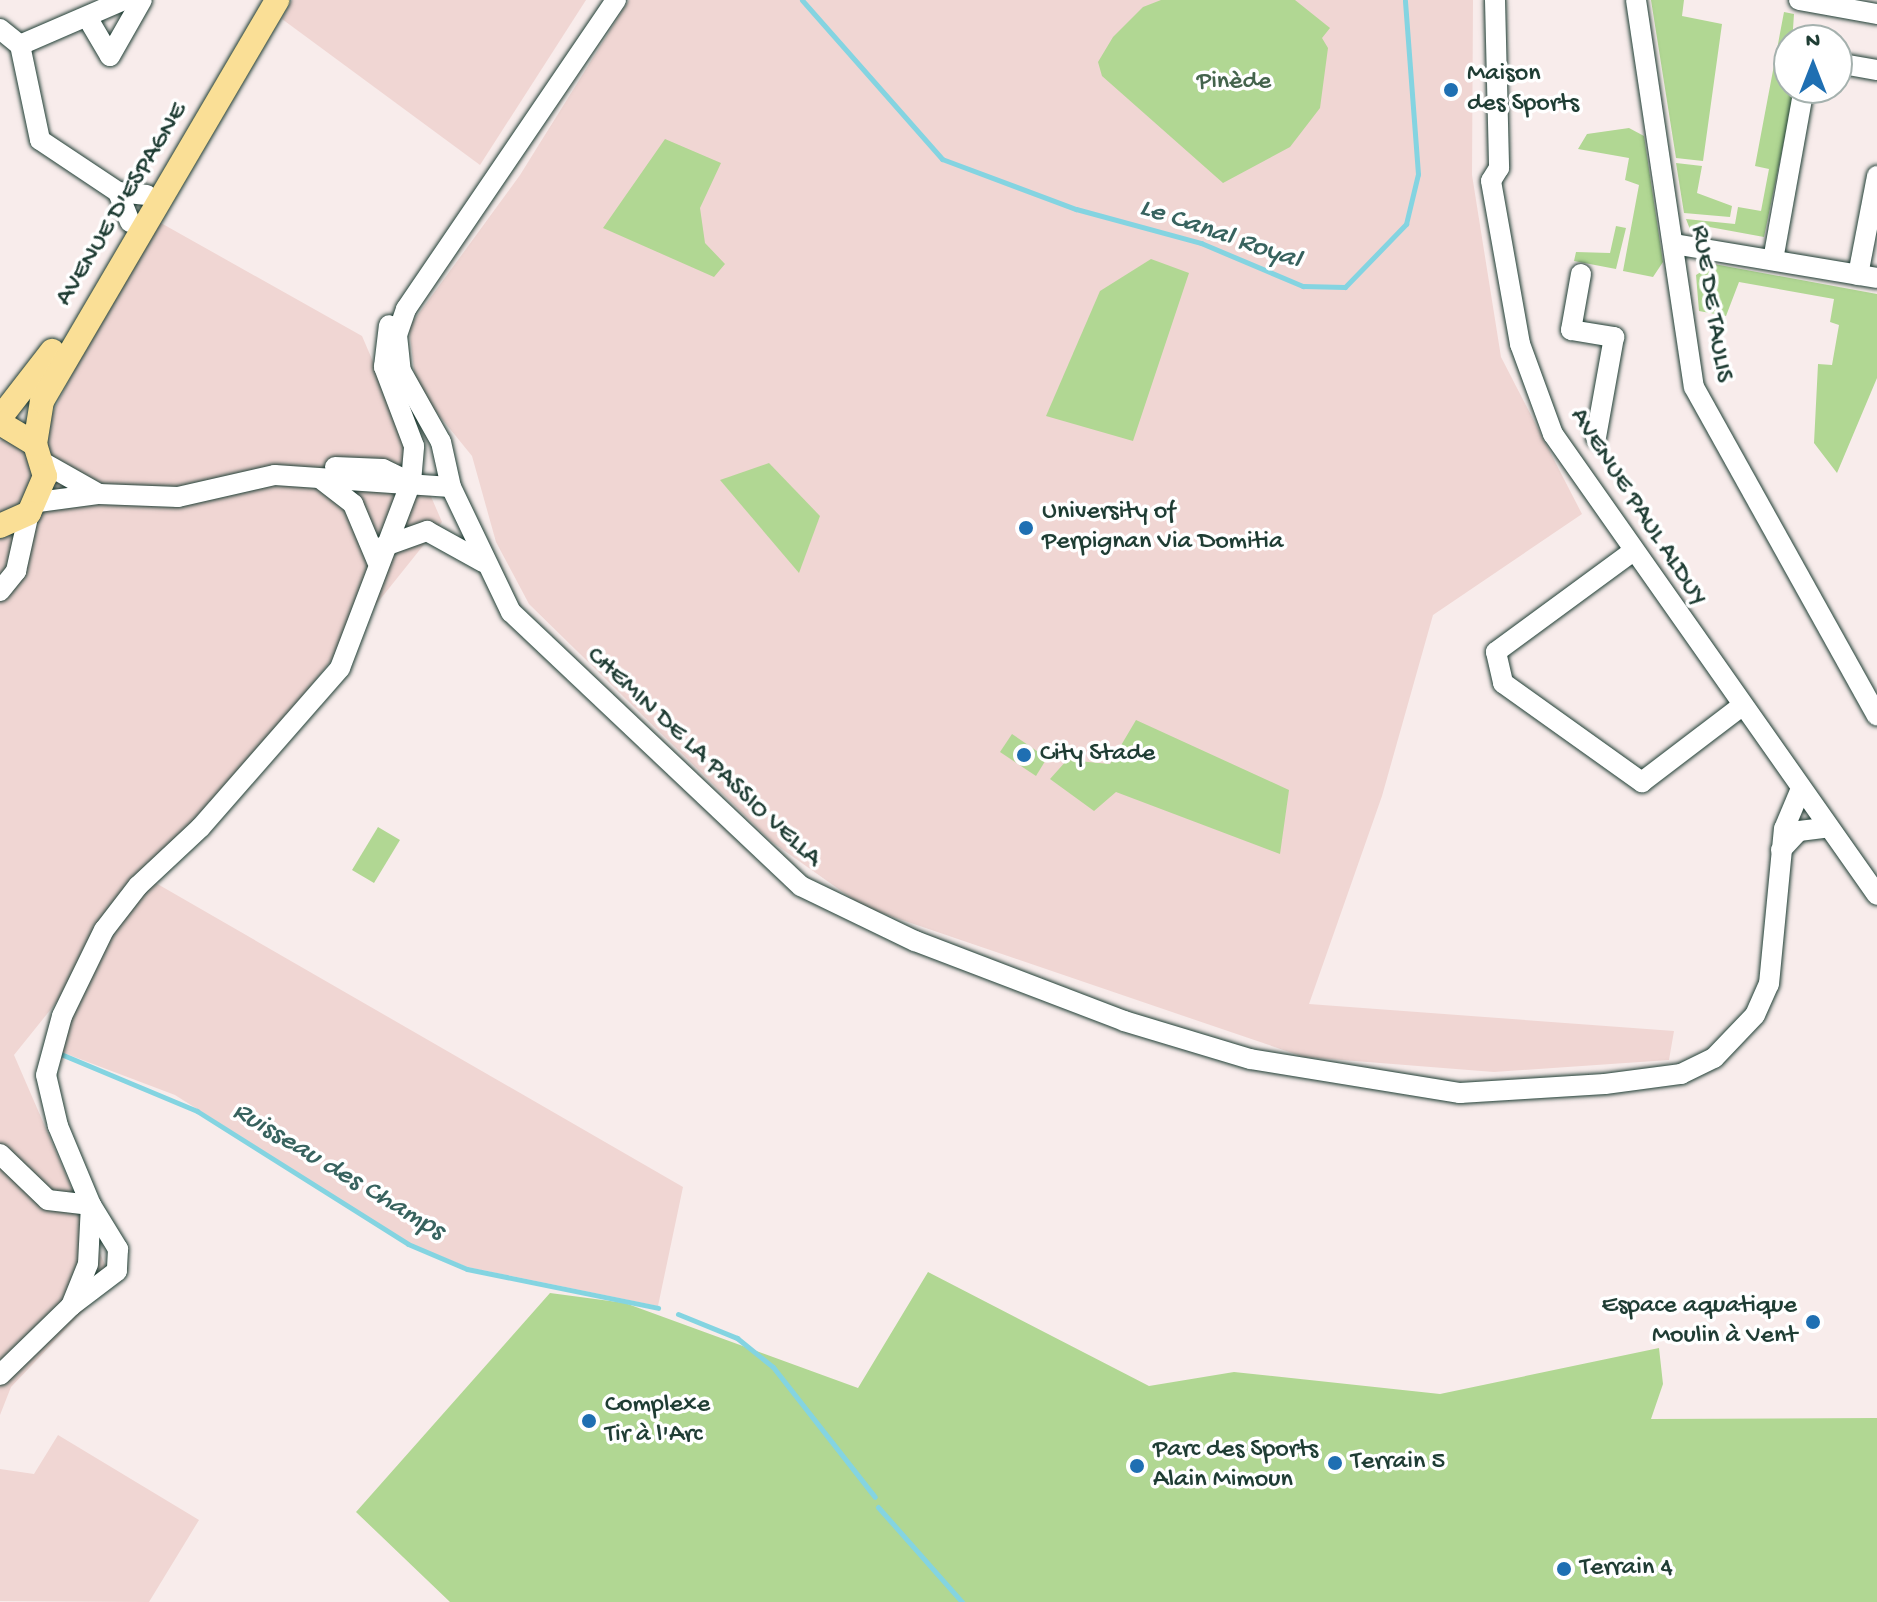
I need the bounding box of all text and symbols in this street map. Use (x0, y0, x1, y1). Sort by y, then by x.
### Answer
north arrow (1773, 24, 1853, 104)
text: N (1806, 29, 1820, 55)
place label: Maison des Sports (1467, 59, 1579, 120)
park label: Pinède (1197, 67, 1271, 99)
marker: Maison des Sports (1442, 81, 1460, 99)
street label: AVENUE D'ESPAGNE (50, 98, 196, 312)
water label: Le Canal Royal (1135, 192, 1305, 278)
street label: RUE DE TAULIS (1682, 223, 1738, 385)
street label: AVENUE PAUL ALDUY (1561, 403, 1713, 613)
place label: University of Perpignan Via Domitia (1042, 497, 1283, 558)
marker: University of Perpignan Via Domitia (1017, 519, 1035, 537)
street label: CHEMIN DE LA PASSIO VELLA (579, 641, 827, 875)
place label: City Stade (1040, 739, 1155, 771)
marker: City Stade (1015, 746, 1033, 764)
water label: Ruisseau des Champs (226, 1095, 450, 1249)
place label: Espace aquatique Moulin à Vent (1602, 1291, 1797, 1352)
marker: Espace aquatique Moulin à Vent (1804, 1313, 1822, 1331)
place label: Complexe Tir à l'Arc (605, 1390, 710, 1452)
marker: Complexe Tir à l'Arc (580, 1412, 598, 1430)
place label: Parc des Sports Alain Mimoun (1153, 1435, 1318, 1496)
place label: Terrain 5 (1351, 1447, 1445, 1479)
marker: Terrain 5 (1326, 1454, 1344, 1472)
marker: Parc des Sports Alain Mimoun (1128, 1457, 1146, 1475)
place label: Terrain 4 (1580, 1553, 1673, 1585)
marker: Terrain 4 (1555, 1560, 1573, 1578)

